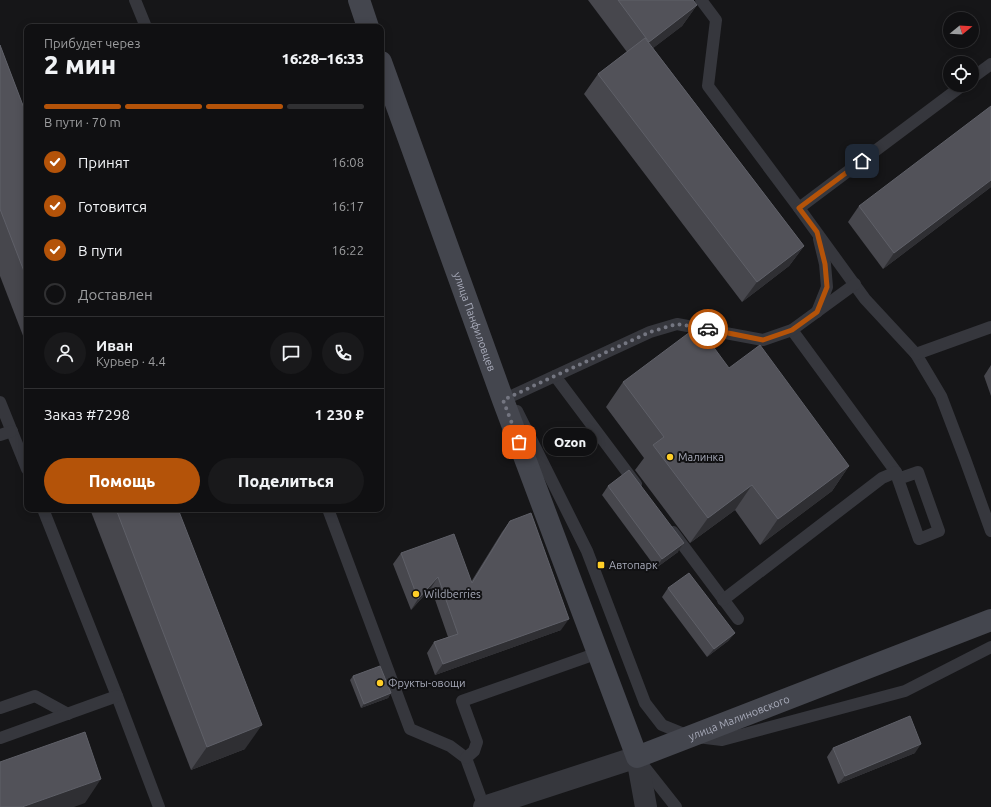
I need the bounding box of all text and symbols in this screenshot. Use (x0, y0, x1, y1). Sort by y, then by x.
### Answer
north arrow (943, 12, 979, 48)
map controls (943, 12, 979, 92)
text: Прибудет через (44, 36, 141, 50)
text: 2 мин (44, 50, 116, 79)
text: 16:28–16:33 (281, 50, 364, 67)
button: locate (943, 56, 979, 92)
text: В пути · 70 m (44, 115, 121, 129)
pin (845, 144, 879, 178)
icon: home (851, 150, 873, 172)
icon: check (44, 151, 66, 173)
text: Принят (78, 154, 130, 171)
text: 16:08 (331, 155, 364, 169)
icon: check (44, 195, 66, 217)
text: Готовится (78, 198, 147, 215)
text: 16:17 (331, 199, 364, 213)
icon: check (44, 239, 66, 261)
text: В пути (78, 242, 123, 259)
text: 16:22 (331, 243, 364, 257)
street label: улица Панфиловцев (451, 270, 498, 373)
text: Доставлен (78, 286, 153, 303)
courier (688, 309, 728, 349)
icon: car (697, 318, 719, 340)
button: person (44, 332, 86, 374)
button: chat (270, 332, 312, 374)
button: phone (322, 332, 364, 374)
text: Иван (96, 337, 133, 354)
text: Курьер · 4.4 (96, 354, 166, 368)
text: Заказ #7298 (44, 406, 130, 423)
text: 1 230 ₽ (315, 406, 364, 423)
pin (502, 425, 536, 459)
callout: Ozon (543, 428, 597, 456)
icon: bag (508, 431, 530, 453)
text: Ozon (554, 435, 586, 449)
place label: Малинка (678, 451, 724, 463)
marker: Малинка (665, 452, 675, 462)
button: Помощь (44, 458, 200, 504)
button: Поделиться (208, 458, 364, 504)
place label: Автопарк (609, 559, 658, 571)
marker: Автопарк (596, 560, 606, 570)
place label: Wildberries (424, 588, 481, 600)
marker: Wildberries (411, 589, 421, 599)
place label: Фрукты-овощи (388, 677, 466, 689)
marker: Фрукты-овощи (375, 678, 385, 688)
street label: улица Малиновского (687, 693, 791, 743)

